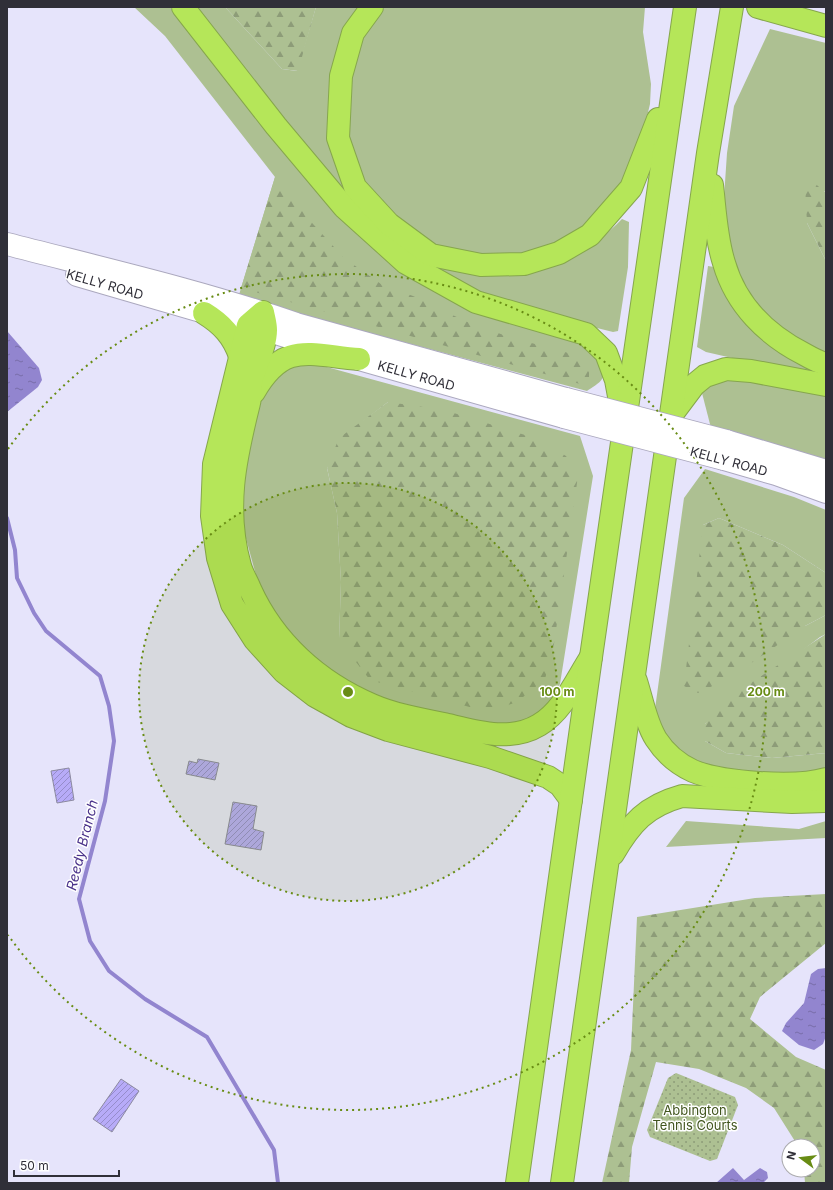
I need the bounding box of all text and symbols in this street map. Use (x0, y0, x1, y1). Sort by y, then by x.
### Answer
street label: KELLY ROAD (65, 265, 145, 303)
street label: KELLY ROAD (376, 357, 457, 394)
street label: KELLY ROAD (689, 443, 769, 479)
text: 100 m (539, 684, 575, 699)
text: 200 m (747, 684, 785, 699)
centre of rings (341, 685, 355, 699)
water label: Reedy Branch (62, 798, 101, 892)
park label: Abbington Tennis Courts (652, 1102, 738, 1133)
north arrow (781, 1138, 821, 1178)
text: N (783, 1150, 799, 1161)
scale bar (14, 1152, 119, 1178)
text: 50 m (20, 1158, 49, 1173)

